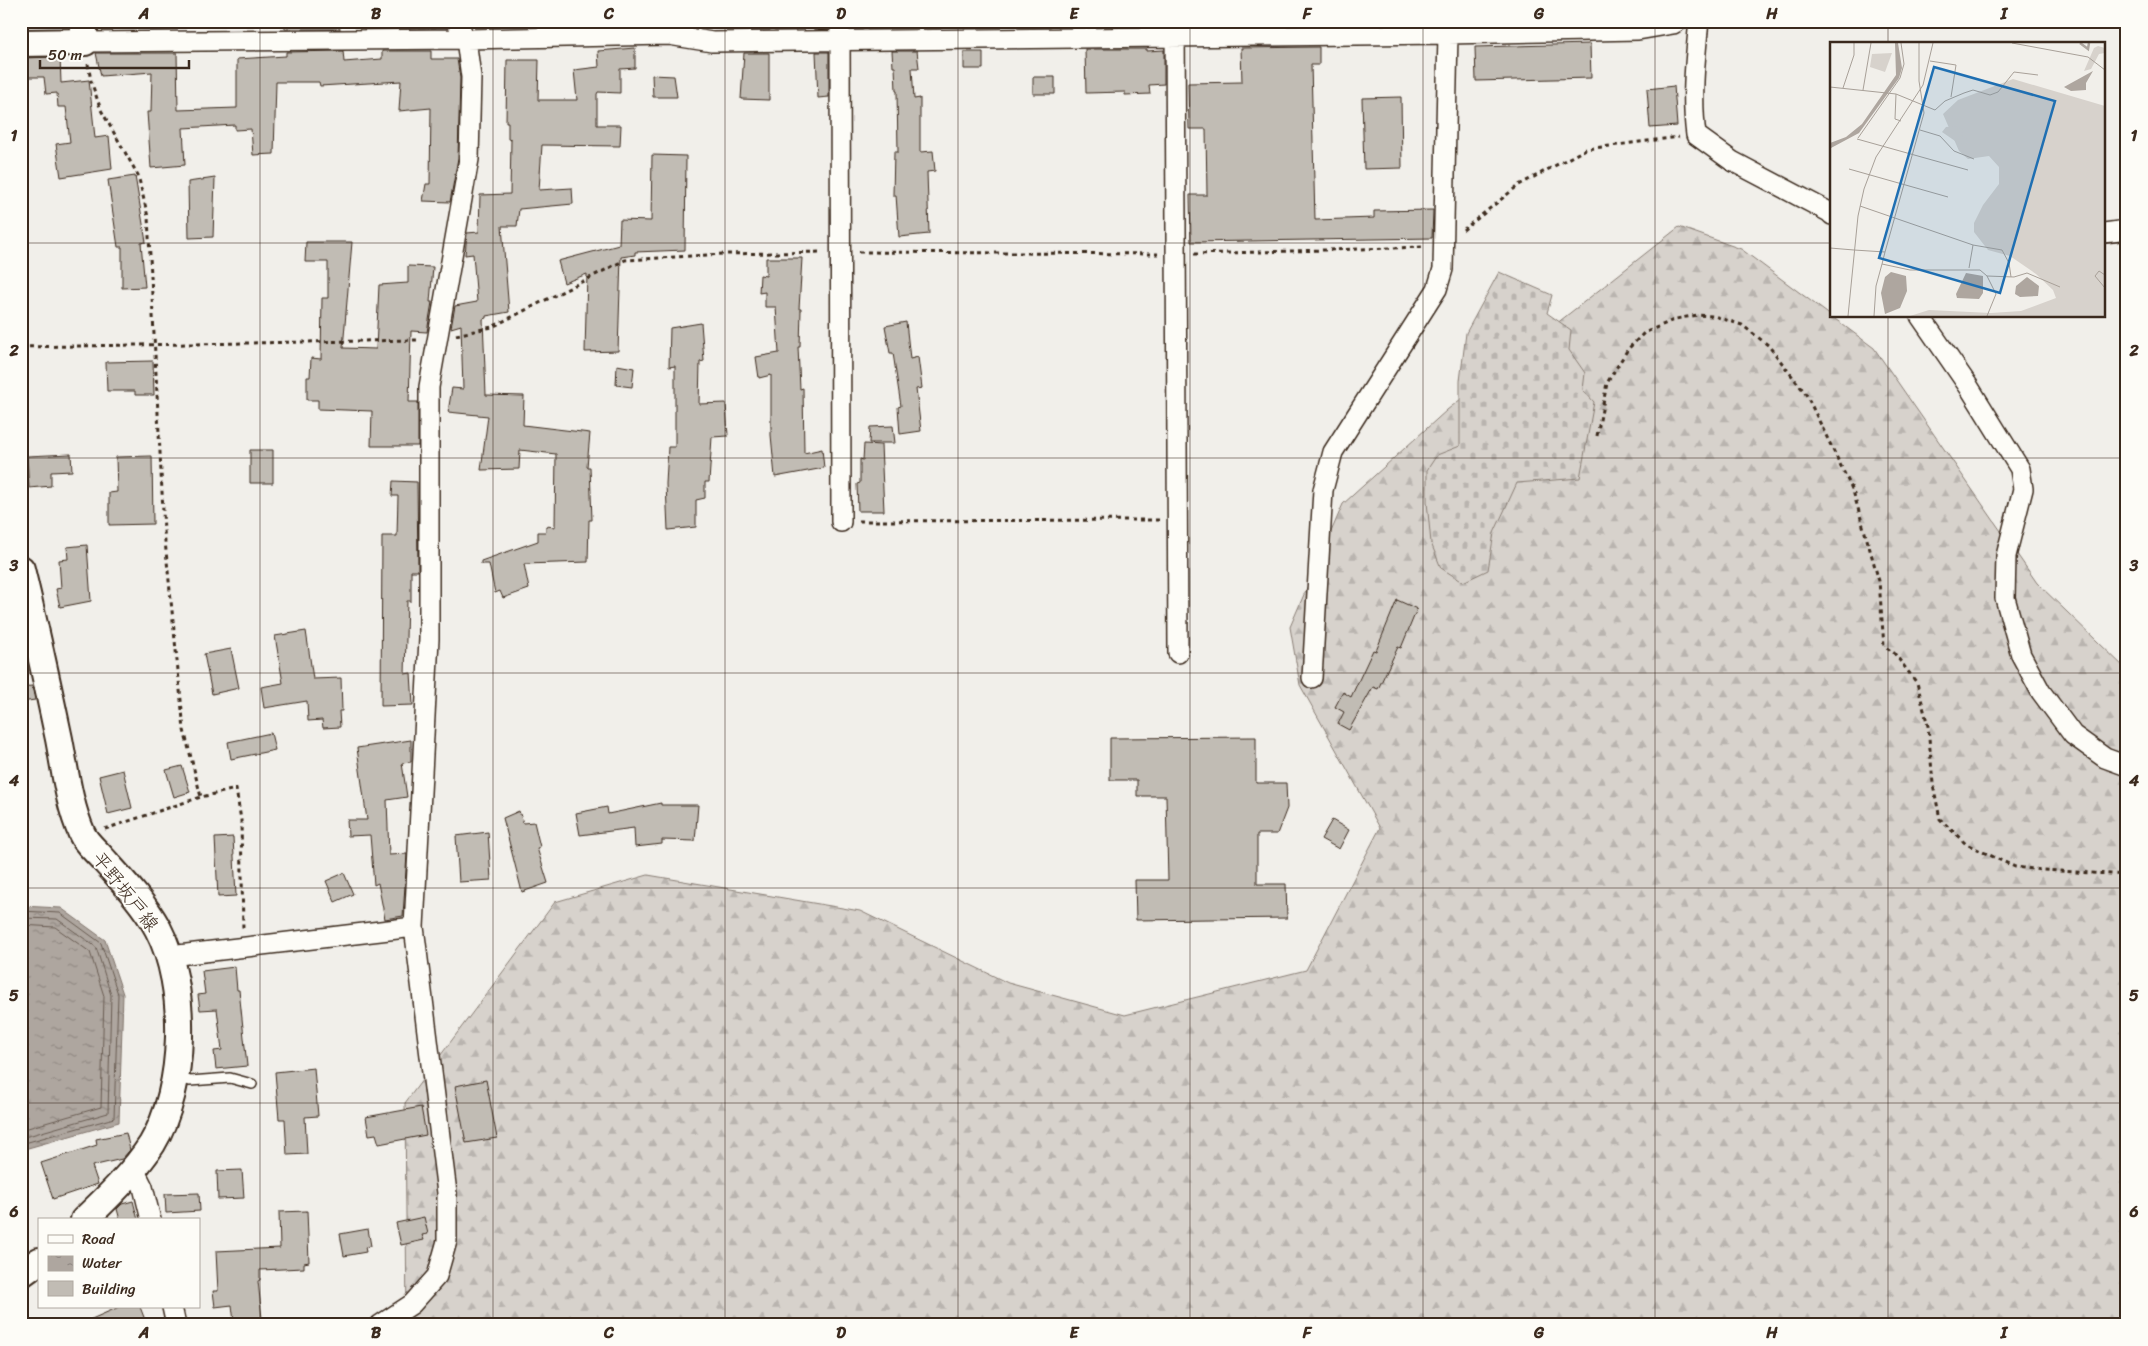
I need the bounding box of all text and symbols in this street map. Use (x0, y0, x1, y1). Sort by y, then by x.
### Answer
text: A (138, 0, 149, 28)
text: B (371, 0, 382, 28)
text: C (603, 0, 615, 28)
text: D (836, 0, 846, 28)
text: E (1070, 0, 1080, 28)
text: F (1302, 0, 1313, 28)
text: G (1533, 0, 1545, 28)
text: H (1765, 0, 1778, 28)
text: I (2000, 0, 2009, 28)
scale bar (40, 38, 189, 70)
text: 50 m (48, 42, 83, 68)
inset map (1830, 42, 2106, 318)
text: 1 (11, 121, 18, 150)
text: 1 (2131, 121, 2138, 150)
text: 2 (8, 336, 19, 365)
text: 2 (2128, 336, 2139, 365)
text: 3 (9, 551, 19, 580)
text: 3 (2129, 551, 2139, 580)
text: 4 (8, 766, 19, 795)
text: 4 (2128, 766, 2139, 795)
street label: 平野坂戸線 (83, 844, 168, 939)
text: 5 (9, 981, 19, 1010)
text: 5 (2129, 981, 2139, 1010)
text: 6 (8, 1197, 19, 1226)
text: 6 (2128, 1197, 2139, 1226)
legend (38, 1218, 200, 1308)
text: Road (82, 1226, 115, 1252)
text: Water (82, 1250, 122, 1276)
text: Building (82, 1276, 136, 1302)
text: A (138, 1318, 149, 1346)
text: B (371, 1318, 382, 1346)
text: C (603, 1318, 615, 1346)
text: D (836, 1318, 846, 1346)
text: E (1070, 1318, 1080, 1346)
text: F (1302, 1318, 1313, 1346)
text: G (1533, 1318, 1545, 1346)
text: H (1765, 1318, 1778, 1346)
text: I (2000, 1318, 2009, 1346)

